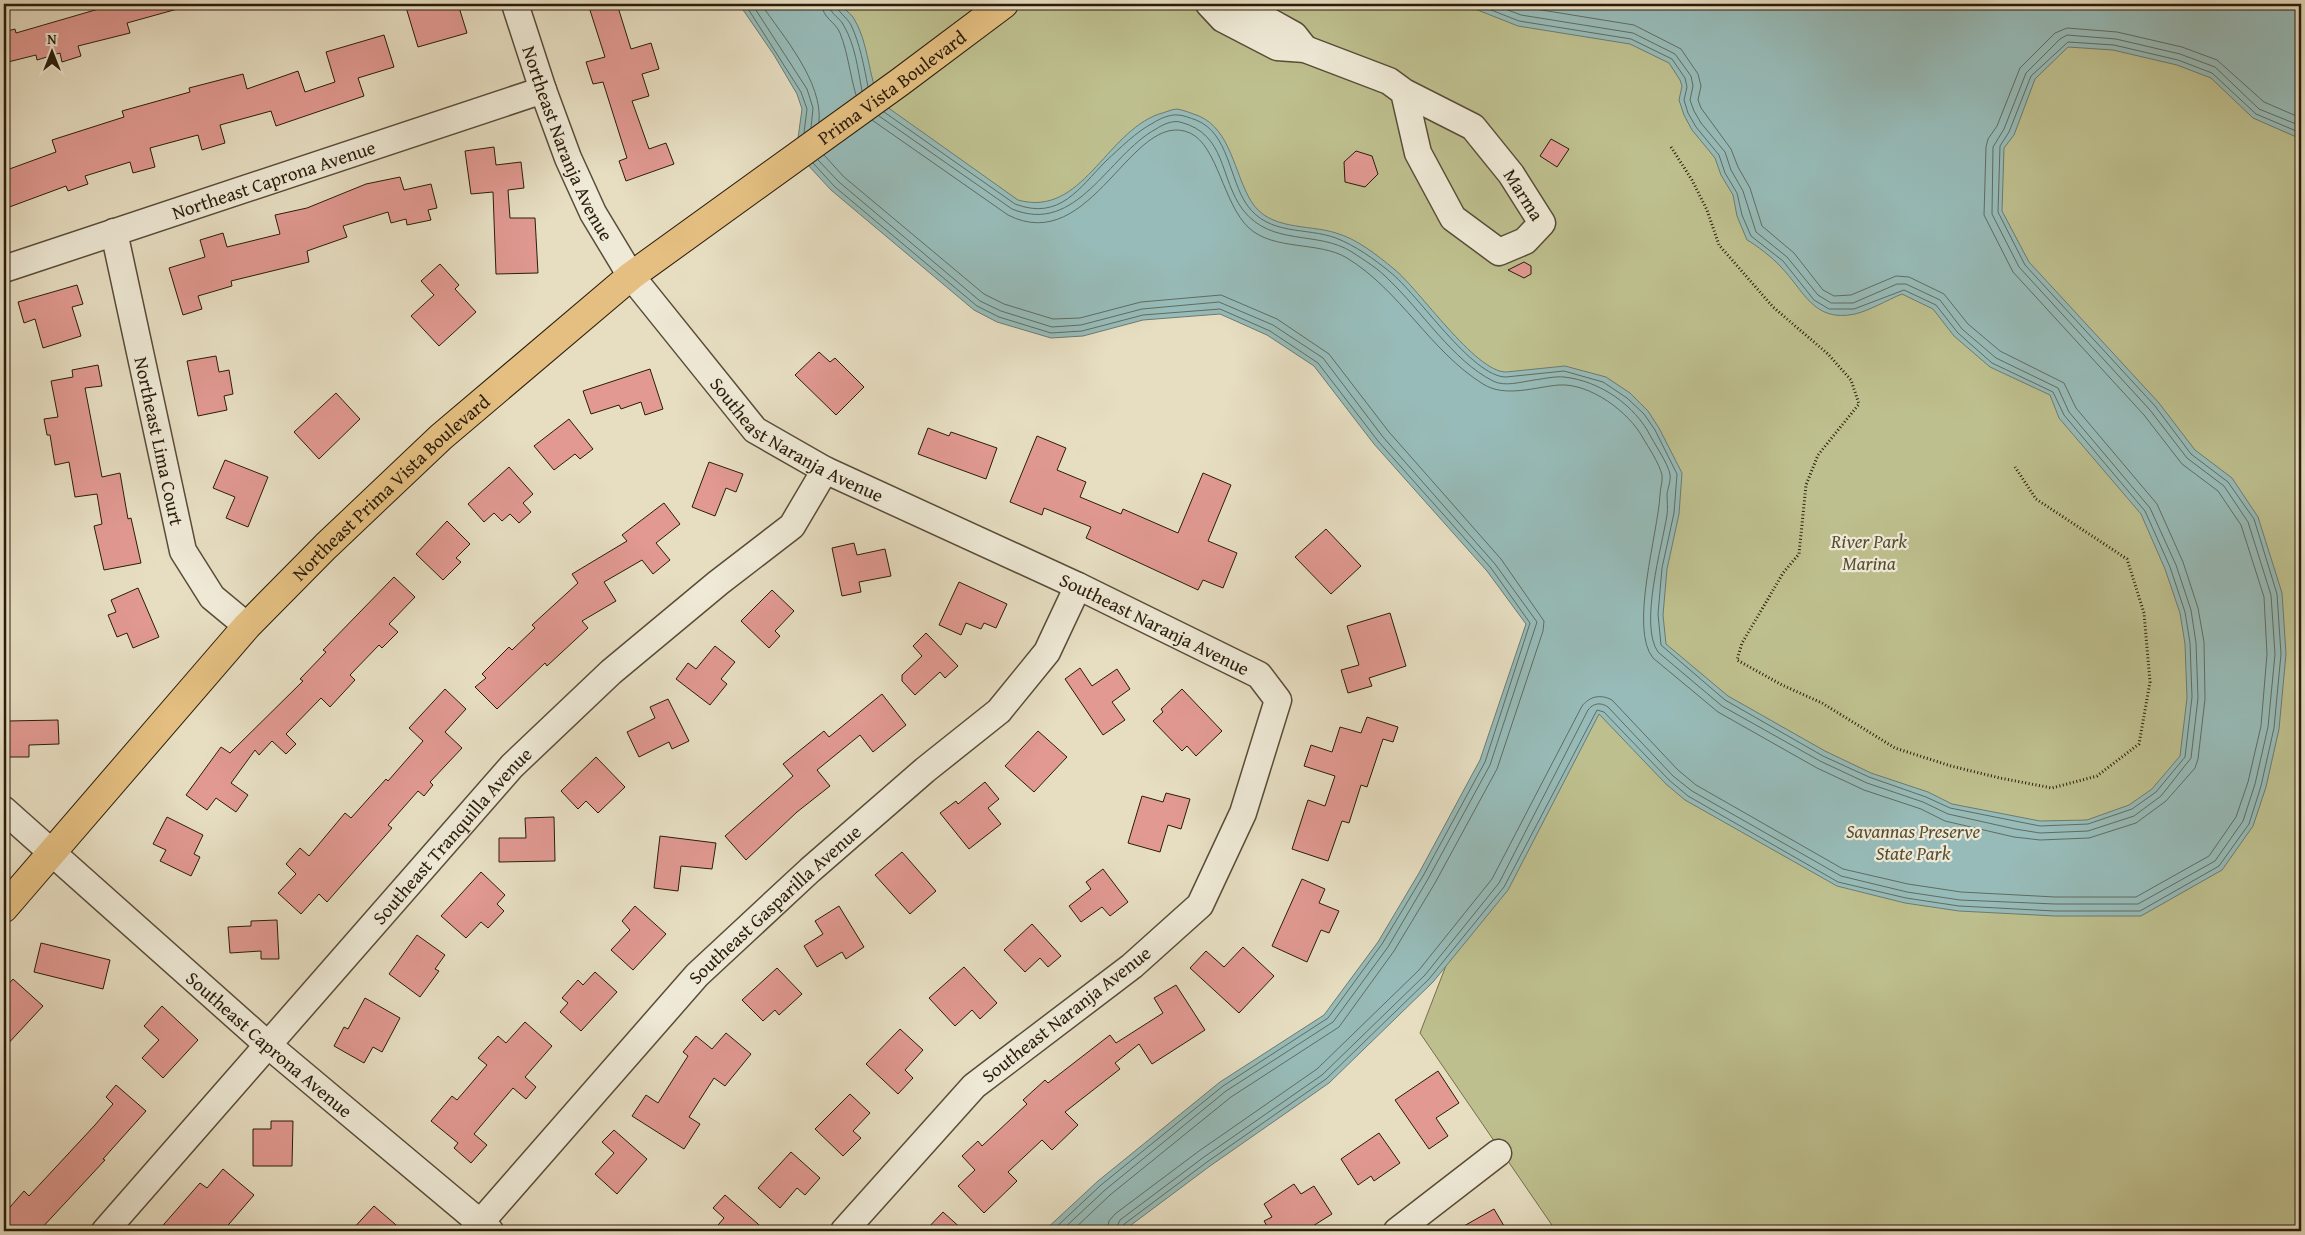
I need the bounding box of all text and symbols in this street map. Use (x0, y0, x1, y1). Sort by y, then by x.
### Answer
street label: Prima Vista Boulevard (812, 23, 973, 151)
north arrow (28, 28, 78, 78)
text: N (47, 29, 57, 49)
street label: Northeast Naranja Avenue (515, 42, 621, 246)
street label: Northeast Caprona Avenue (168, 133, 379, 226)
street label: Marma (1497, 163, 1551, 226)
street label: Northeast Lima Court (127, 354, 191, 528)
street label: Southeast Naranja Avenue (703, 371, 888, 509)
street label: Northeast Prima Vista Boulevard (285, 387, 496, 587)
park label: River Park Marina (1830, 527, 1907, 577)
street label: Southeast Naranja Avenue (1055, 565, 1254, 682)
street label: Southeast Tranquilla Avenue (366, 740, 538, 931)
park label: Savannas Preserve State Park (1846, 817, 1980, 867)
street label: Southeast Gasparilla Avenue (681, 818, 867, 990)
street label: Southeast Naranja Avenue (975, 939, 1157, 1089)
street label: Southeast Caprona Avenue (180, 964, 359, 1124)

